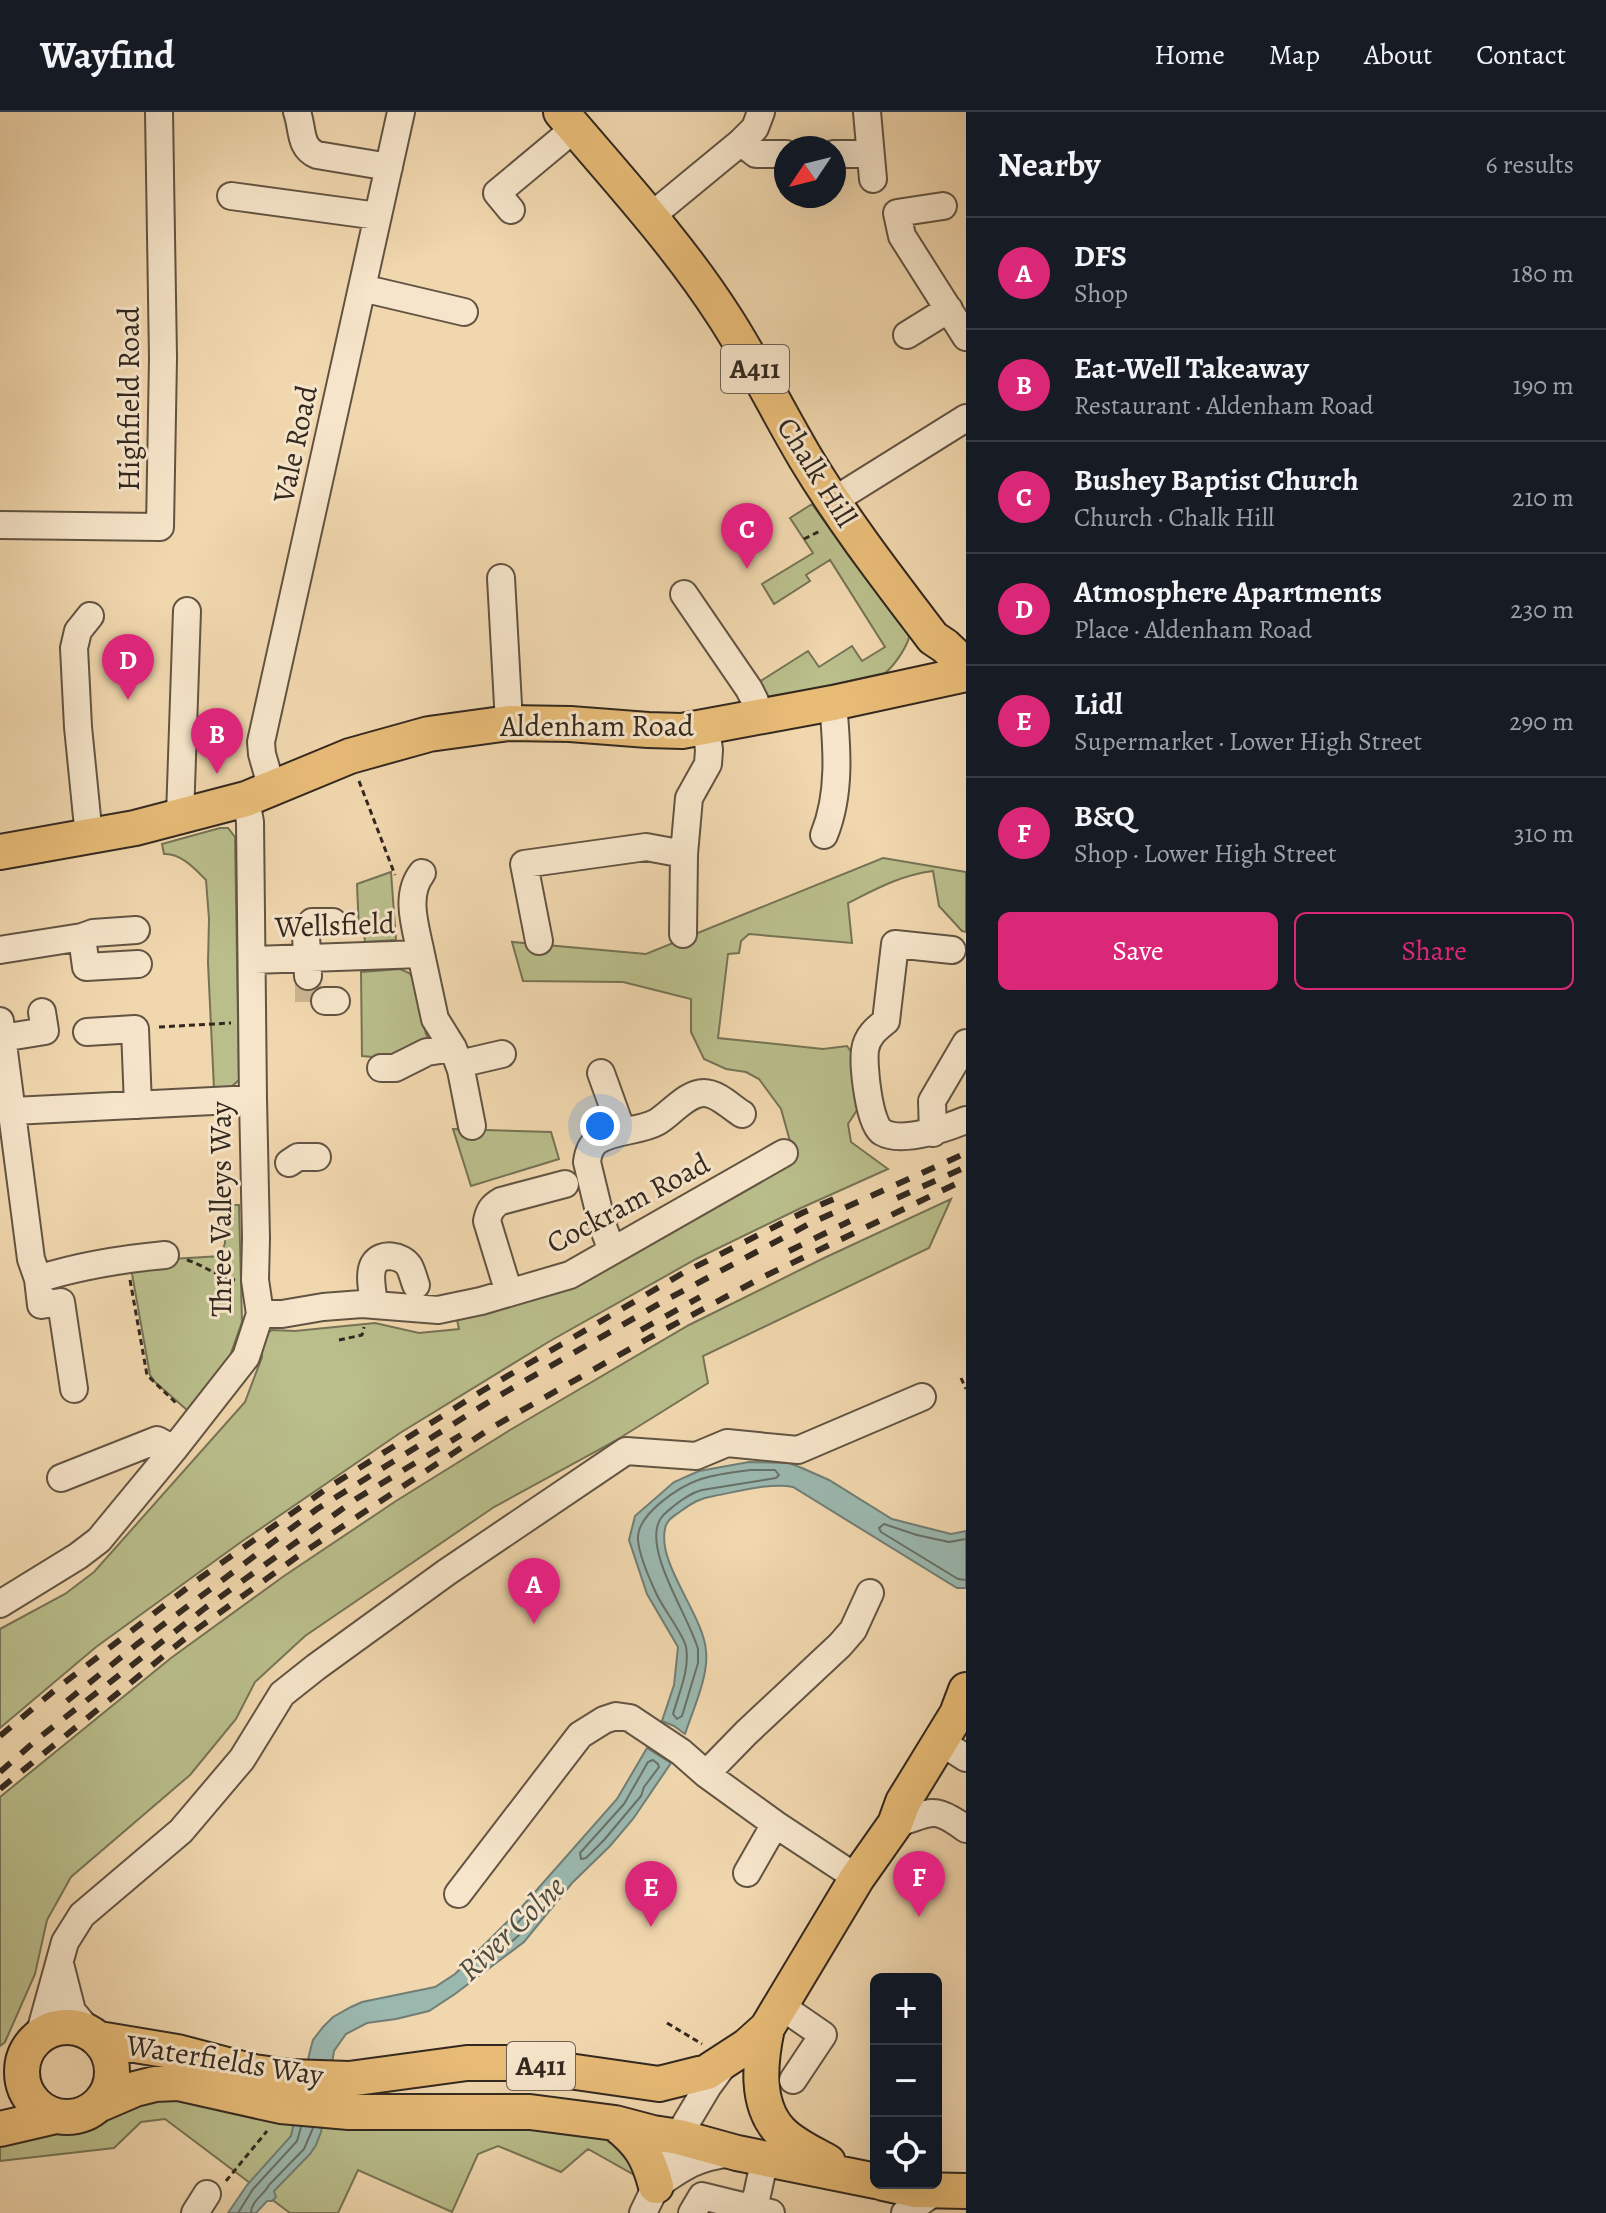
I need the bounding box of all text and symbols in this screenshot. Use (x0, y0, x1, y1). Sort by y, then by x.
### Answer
text: Wayfind (40, 29, 175, 81)
text: Home (1154, 36, 1225, 74)
text: Map (1269, 36, 1320, 74)
text: About (1364, 36, 1432, 74)
text: Contact (1476, 36, 1566, 74)
north arrow (774, 136, 846, 208)
text: Nearby (998, 141, 1101, 188)
text: 6 results (1486, 147, 1574, 182)
text: DFS (1074, 236, 1127, 276)
text: A (1016, 256, 1032, 291)
text: 180 m (1512, 256, 1574, 291)
text: Shop (1074, 276, 1128, 311)
street label: Highfield Road (109, 306, 149, 491)
road number: A411 (721, 345, 789, 393)
text: Eat-Well Takeaway (1074, 348, 1309, 388)
text: B (1016, 368, 1032, 403)
text: 190 m (1513, 368, 1574, 403)
street label: Vale Road (263, 381, 327, 507)
text: Restaurant · Aldenham Road (1074, 388, 1374, 423)
street label: Chalk Hill (768, 410, 866, 534)
text: Bushey Baptist Church (1074, 460, 1359, 500)
text: C (1016, 480, 1032, 515)
text: 210 m (1512, 480, 1574, 515)
text: Church · Chalk Hill (1074, 500, 1274, 535)
pin: C (721, 503, 773, 569)
text: Atmosphere Apartments (1074, 572, 1382, 612)
text: D (1015, 592, 1033, 627)
text: 230 m (1510, 592, 1574, 627)
text: Place · Aldenham Road (1074, 612, 1312, 647)
pin: D (102, 634, 154, 700)
text: Lidl (1074, 684, 1123, 724)
text: E (1016, 704, 1032, 739)
text: 290 m (1509, 704, 1574, 739)
street label: Aldenham Road (499, 706, 695, 746)
pin: B (191, 708, 243, 774)
text: Supermarket · Lower High Street (1074, 724, 1422, 759)
text: B&Q (1074, 796, 1135, 836)
text: F (1017, 816, 1031, 851)
text: 310 m (1514, 816, 1574, 851)
text: Shop · Lower High Street (1074, 836, 1337, 871)
street label: Wellsfield (273, 903, 397, 947)
button: Save (998, 912, 1278, 990)
button: Share (1294, 912, 1574, 990)
street label: Three Valleys Way (201, 1101, 241, 1317)
your location (580, 1106, 620, 1146)
street label: Cockram Road (539, 1143, 717, 1263)
pin: A (508, 1558, 560, 1624)
pin: F (893, 1851, 945, 1917)
pin: E (625, 1861, 677, 1927)
water label: River Colne (447, 1865, 575, 1991)
map controls (870, 1973, 942, 2189)
button: + (870, 1973, 942, 2045)
street label: Waterfields Way (123, 2025, 327, 2095)
road number: A411 (507, 2042, 575, 2090)
button: − (870, 2045, 942, 2117)
button: locate (870, 2117, 942, 2189)

